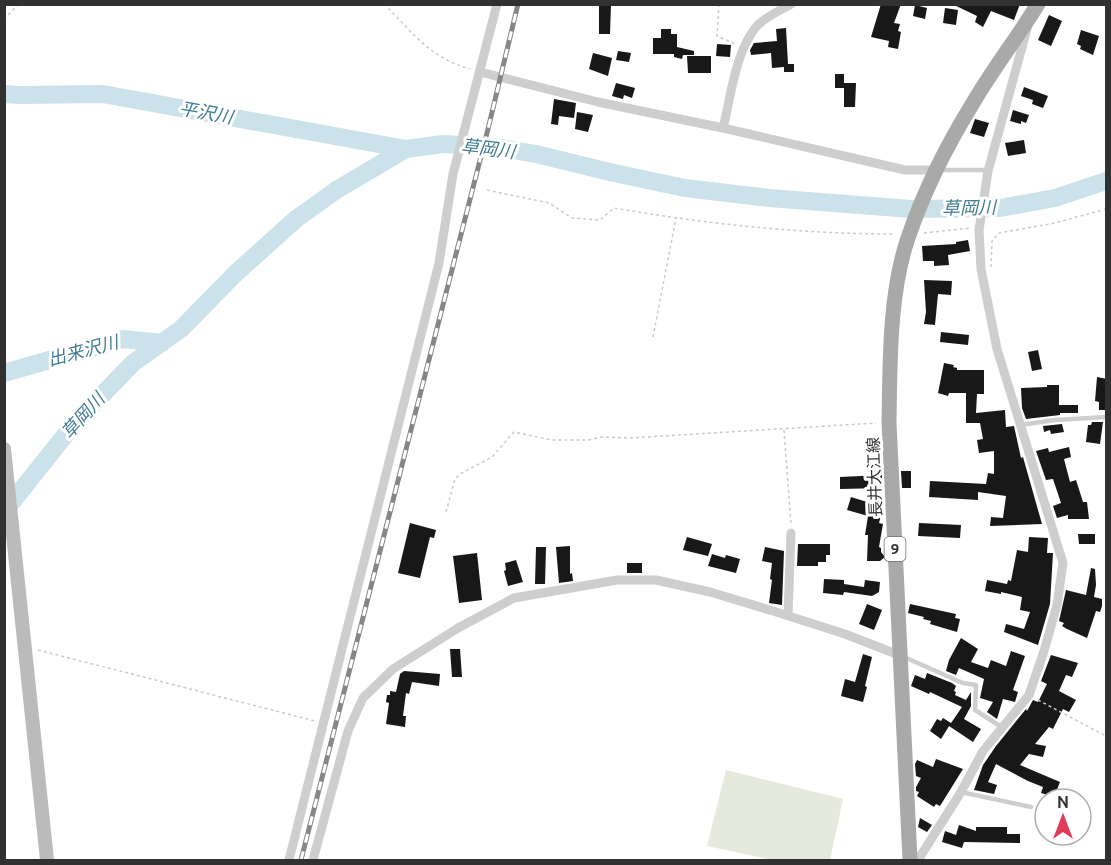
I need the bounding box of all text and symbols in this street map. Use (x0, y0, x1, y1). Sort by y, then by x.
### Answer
water label: 平沢川 (178, 97, 236, 127)
water label: 草岡川 (460, 135, 518, 161)
water label: 草岡川 (942, 196, 998, 217)
water label: 出来沢川 (45, 331, 122, 369)
water label: 草岡川 (57, 387, 109, 442)
street label: 長井大江線 (864, 437, 884, 517)
road number: 9 (884, 537, 906, 561)
north arrow (1033, 787, 1093, 847)
text: N (1057, 793, 1069, 811)

